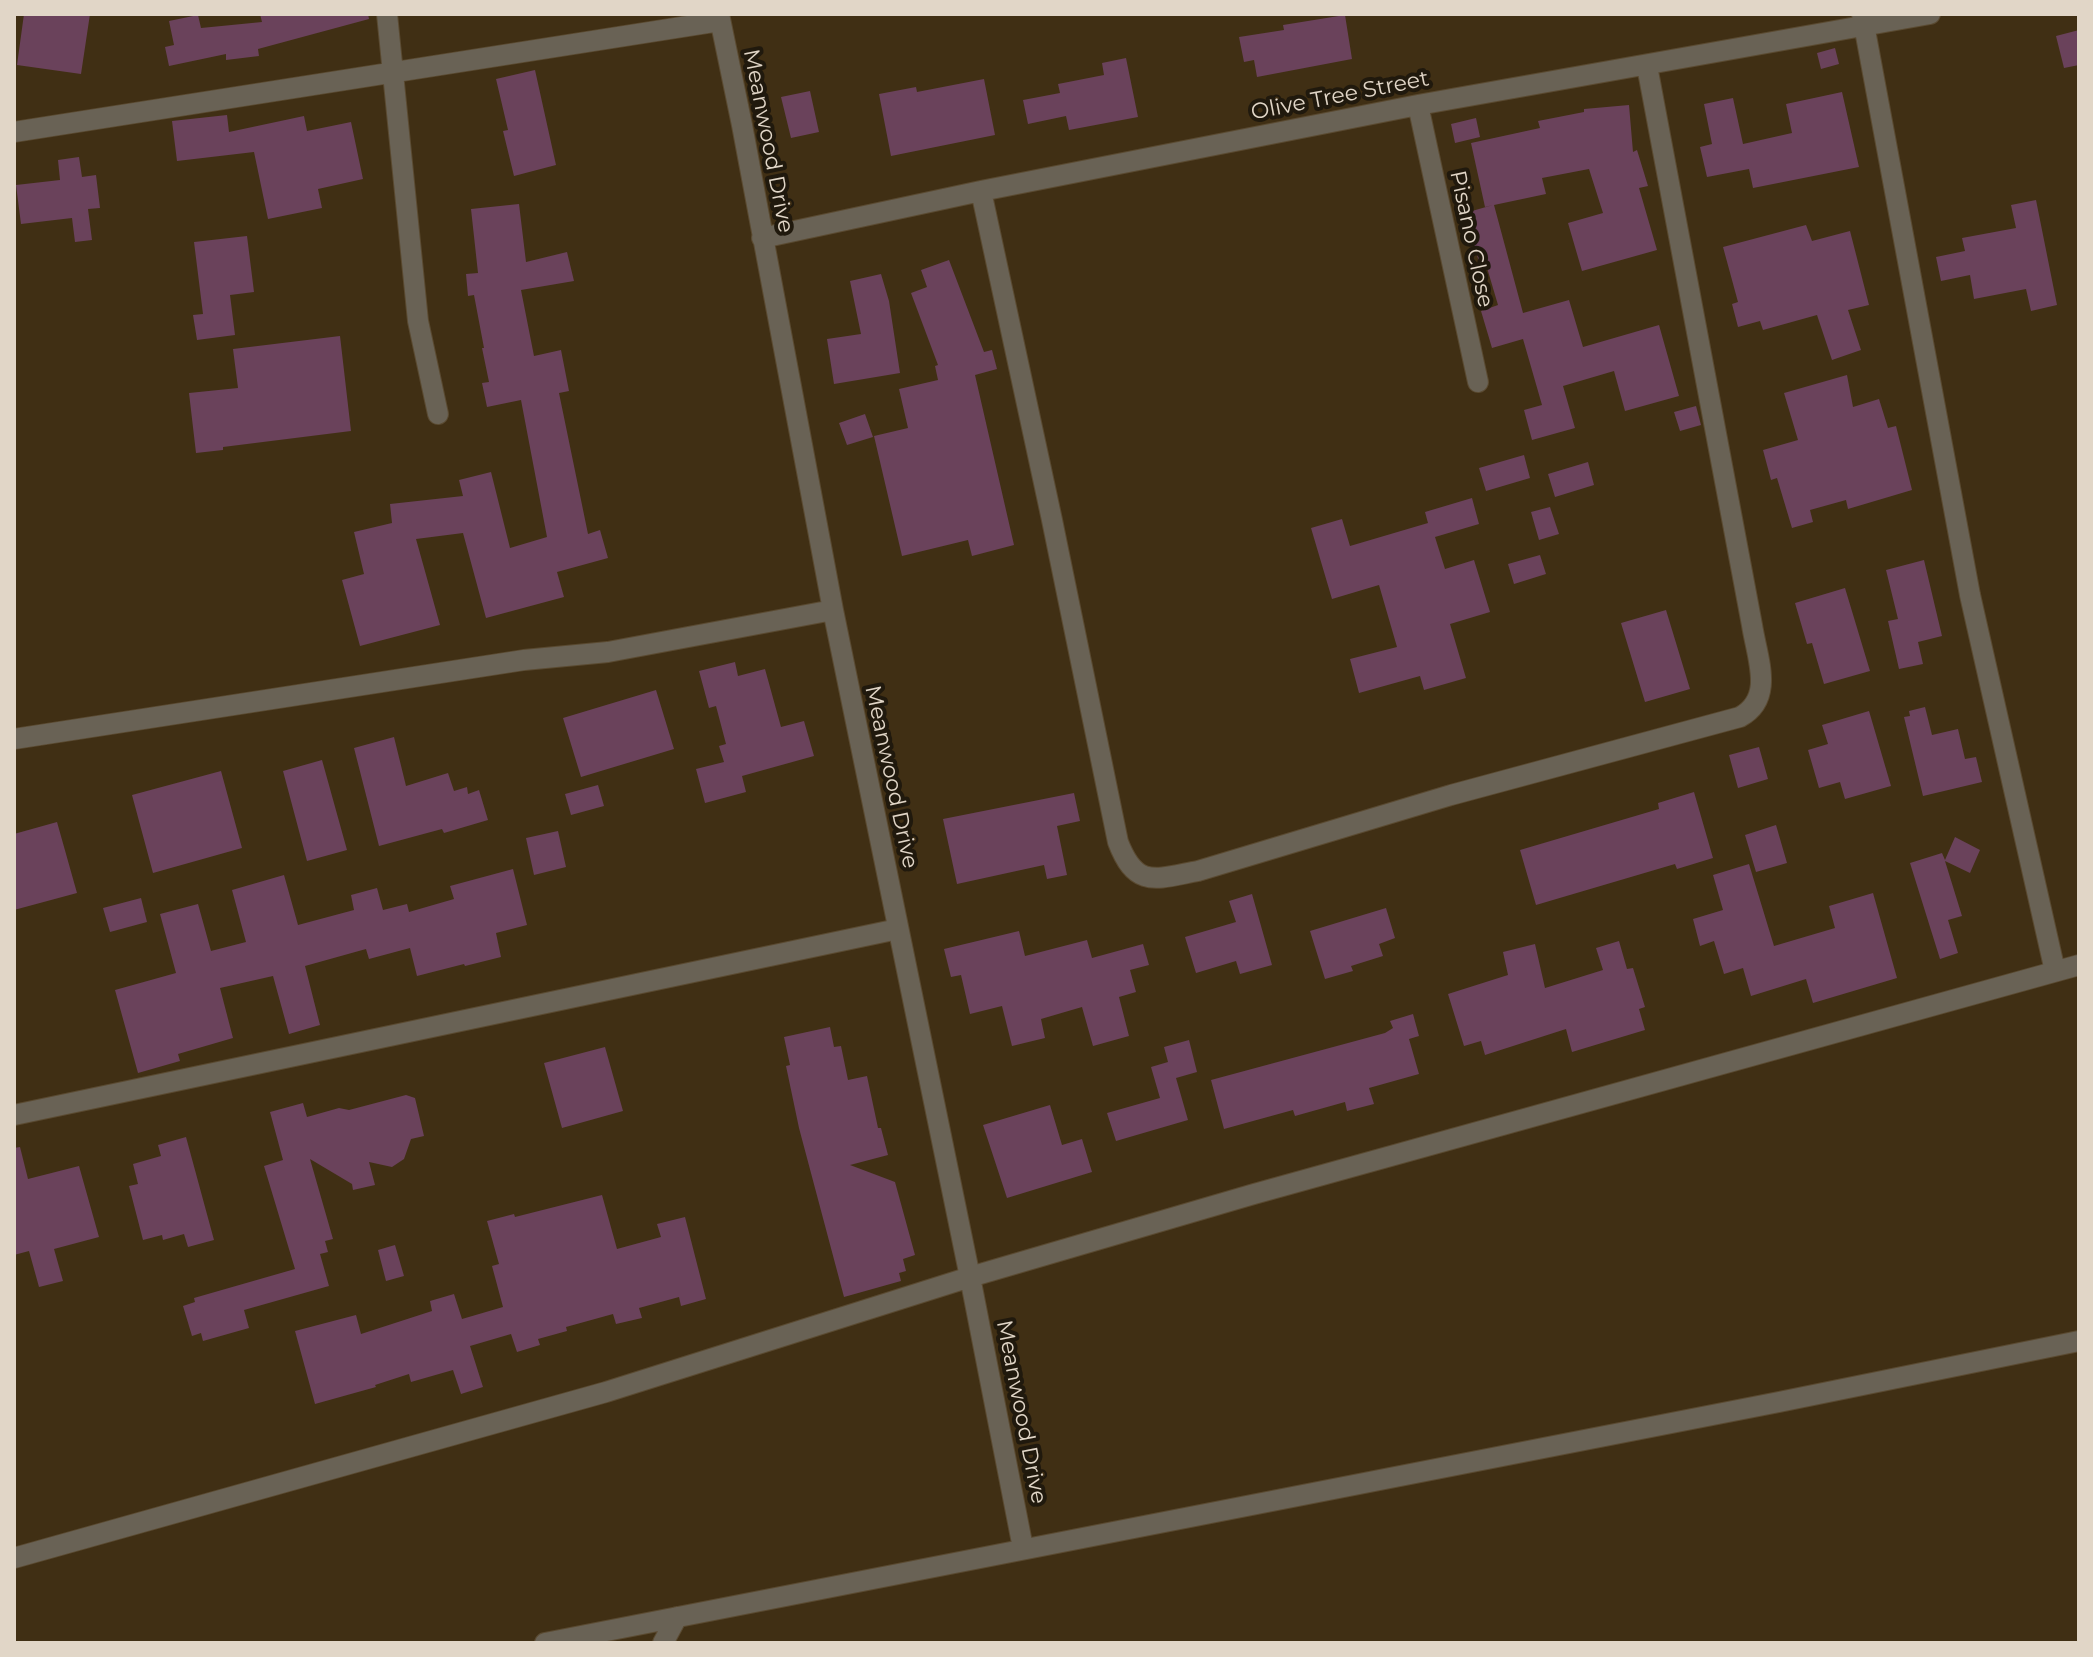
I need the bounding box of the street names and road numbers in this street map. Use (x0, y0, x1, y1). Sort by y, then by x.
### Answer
street label: Meanwood Drive (737, 47, 799, 235)
street label: Olive Tree Street (1249, 66, 1431, 126)
street label: Pisano Close (1444, 168, 1498, 310)
street label: Meanwood Drive (859, 683, 923, 871)
street label: Meanwood Drive (990, 1318, 1052, 1506)

